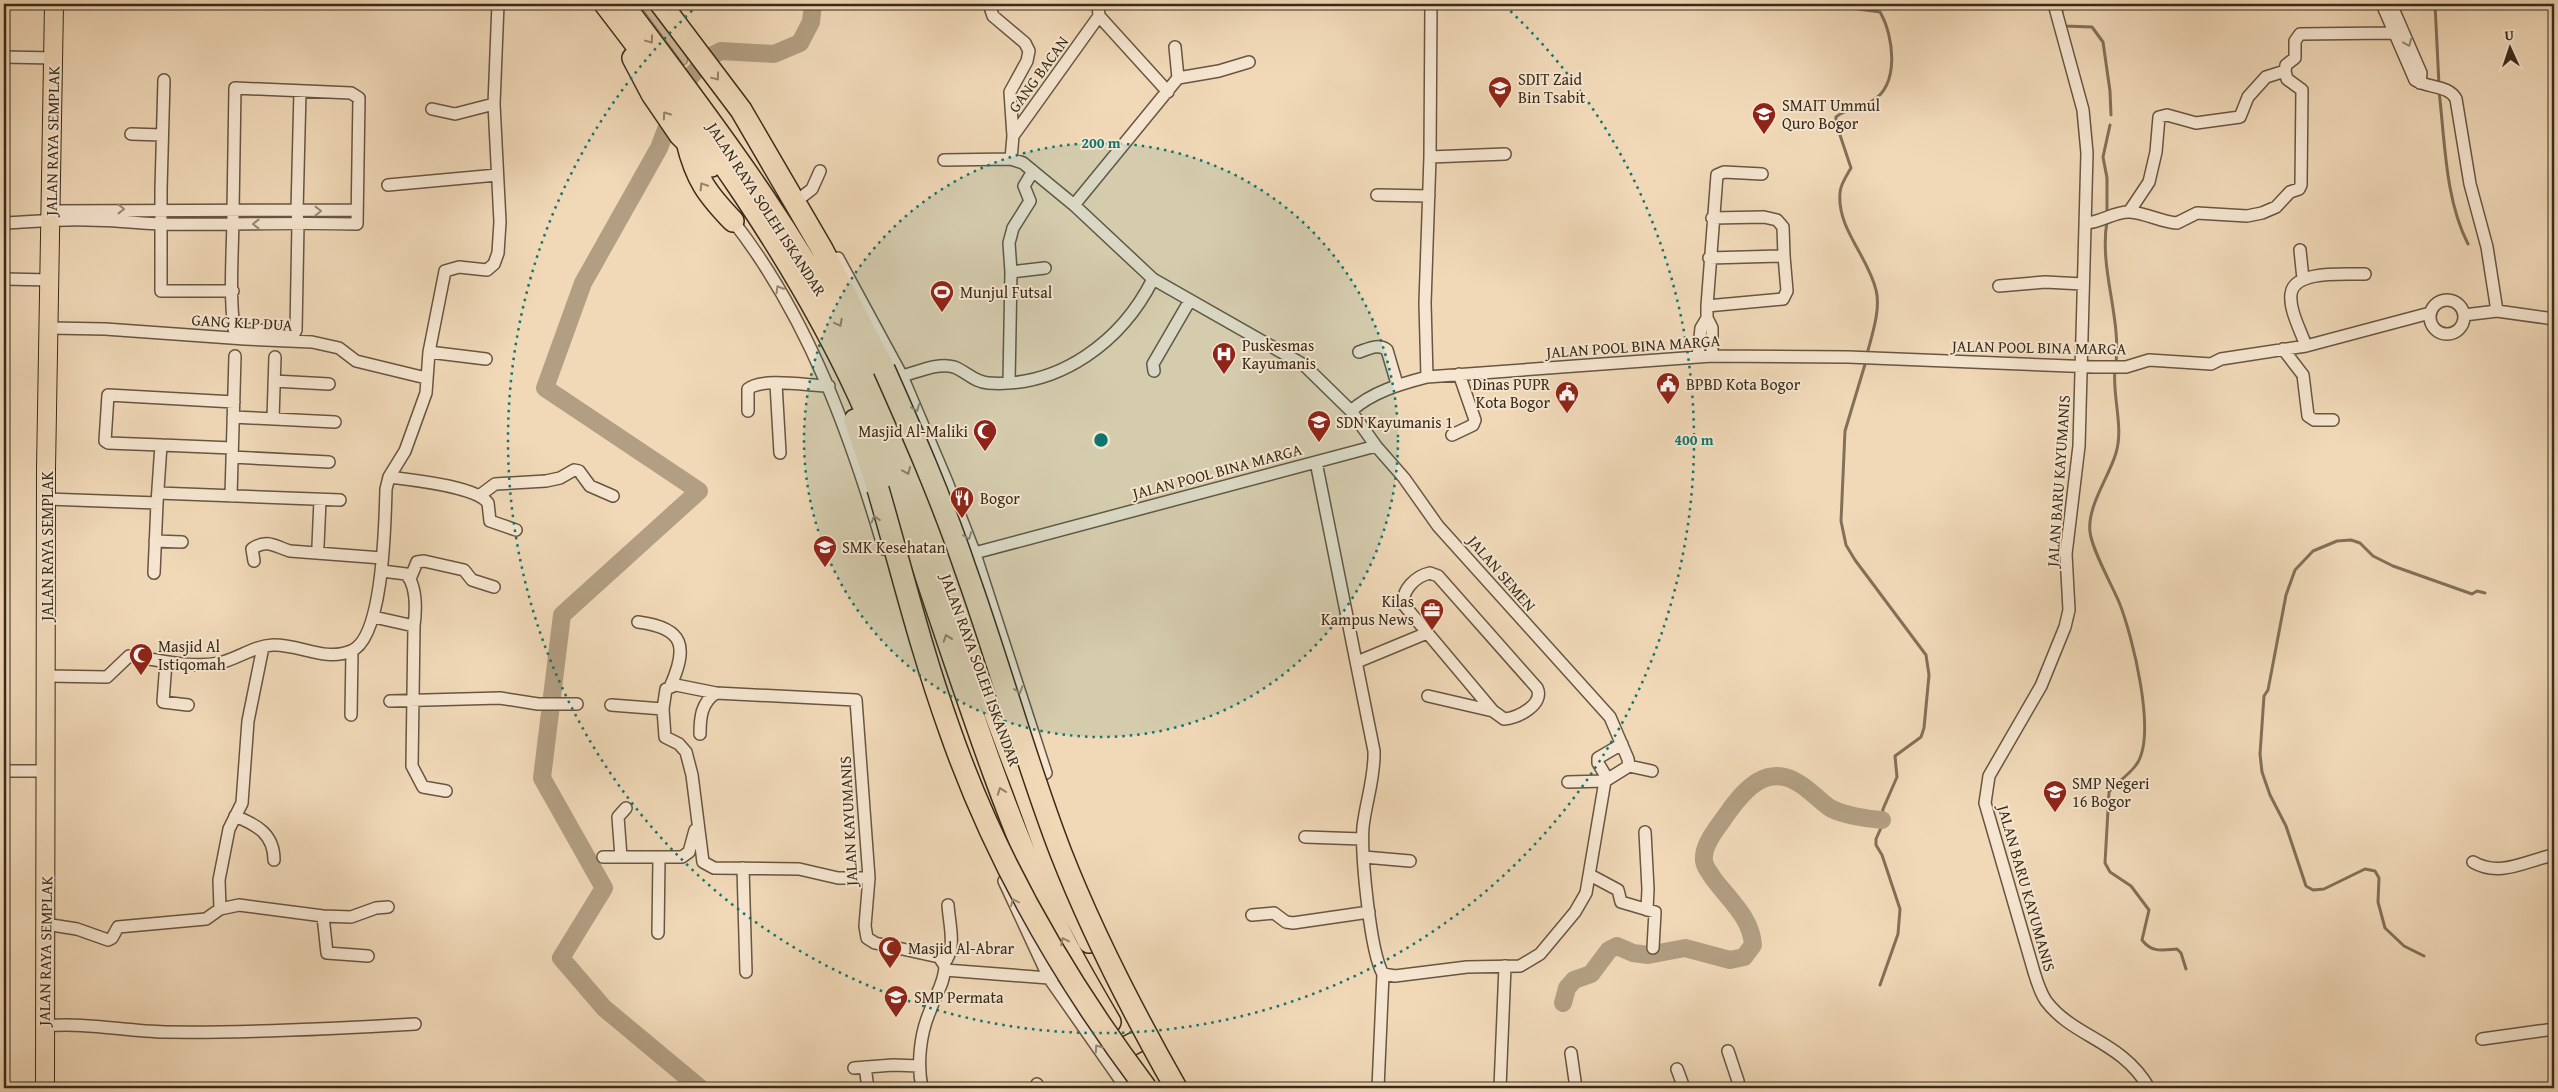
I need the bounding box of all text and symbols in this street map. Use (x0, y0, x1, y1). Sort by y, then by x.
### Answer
north arrow (2486, 22, 2536, 72)
text: U (2504, 25, 2515, 45)
street label: GANG BACAN (1002, 30, 1074, 117)
one-way arrow (645, 34, 653, 43)
one-way arrow (2402, 38, 2413, 47)
street label: JALAN RAYA SEMPLAK (39, 65, 65, 218)
place label: SDIT Zaid Bin Tsabit (1518, 67, 1586, 109)
one-way arrow (711, 71, 719, 80)
school or university icon: SDIT Zaid Bin Tsabit (1487, 75, 1513, 109)
place label: SMAIT Ummul Quro Bogor (1782, 93, 1880, 135)
school or university icon: SMAIT Ummul Quro Bogor (1751, 101, 1777, 135)
one-way arrow (663, 111, 672, 121)
street label: JALAN RAYA SOLEH ISKANDAR (700, 115, 833, 301)
text: 200 m (1081, 132, 1121, 153)
one-way arrow (700, 182, 710, 191)
one-way arrow (117, 204, 125, 214)
one-way arrow (314, 205, 322, 216)
one-way arrow (252, 219, 260, 229)
sports icon: Munjul Futsal (929, 279, 955, 313)
place label: Munjul Futsal (960, 280, 1053, 304)
one-way arrow (775, 286, 785, 295)
street label: GANG KLP DUA (191, 307, 293, 337)
one-way arrow (833, 318, 843, 327)
street label: JALAN POOL BINA MARGA (1543, 328, 1721, 364)
place label: Puskesmas Kayumanis (1242, 333, 1316, 375)
street label: JALAN POOL BINA MARGA (1950, 333, 2127, 361)
hospital icon: Puskesmas Kayumanis (1211, 341, 1237, 375)
public building icon: BPBD Kota Bogor (1655, 371, 1681, 405)
place label: Dinas PUPR Kota Bogor (1472, 372, 1551, 414)
place label: BPBD Kota Bogor (1686, 372, 1801, 396)
public building icon: Dinas PUPR Kota Bogor (1554, 380, 1580, 414)
street label: JALAN BARU KAYUMANIS (2040, 394, 2076, 570)
one-way arrow (910, 403, 920, 412)
school or university icon: SDN Kayumanis 1 (1306, 409, 1332, 443)
place label: SDN Kayumanis 1 (1336, 410, 1453, 434)
mosque icon: Masjid Al-Maliki (972, 418, 998, 452)
place label: Masjid Al-Maliki (858, 419, 969, 443)
text: 400 m (1674, 429, 1714, 450)
centre of rings (1092, 431, 1110, 449)
street label: JALAN POOL BINA MARGA (1128, 437, 1305, 506)
one-way arrow (900, 466, 911, 475)
street label: JALAN RAYA SEMPLAK (35, 471, 59, 623)
restaurant icon: Bogor (949, 485, 975, 519)
place label: Bogor (980, 486, 1020, 510)
one-way arrow (871, 516, 881, 524)
street label: JALAN SEMEN (1461, 528, 1542, 617)
one-way arrow (962, 531, 972, 540)
school or university icon: SMK Kesehatan (812, 534, 838, 568)
place label: SMK Kesehatan (842, 535, 946, 559)
street label: JALAN RAYA SOLEH ISKANDAR (934, 568, 1027, 770)
place label: Kilas Kampus News (1321, 589, 1414, 631)
office icon: Kilas Kampus News (1419, 597, 1445, 631)
place label: Masjid Al Istiqomah (158, 634, 226, 676)
one-way arrow (943, 634, 953, 643)
mosque icon: Masjid Al Istiqomah (128, 642, 154, 676)
one-way arrow (1013, 686, 1023, 694)
street label: JALAN KAYUMANIS (833, 755, 863, 889)
place label: SMP Negeri 16 Bogor (2072, 771, 2150, 813)
school or university icon: SMP Negeri 16 Bogor (2042, 779, 2068, 813)
one-way arrow (997, 787, 1007, 796)
street label: JALAN BARU KAYUMANIS (1991, 800, 2062, 974)
street label: JALAN RAYA SEMPLAK (32, 875, 58, 1028)
one-way arrow (1009, 898, 1020, 907)
mosque icon: Masjid Al-Abrar (877, 935, 903, 969)
place label: Masjid Al-Abrar (908, 936, 1015, 960)
one-way arrow (1060, 937, 1071, 946)
school or university icon: SMP Permata (883, 984, 909, 1018)
place label: SMP Permata (914, 985, 1004, 1009)
one-way arrow (1095, 1045, 1104, 1054)

